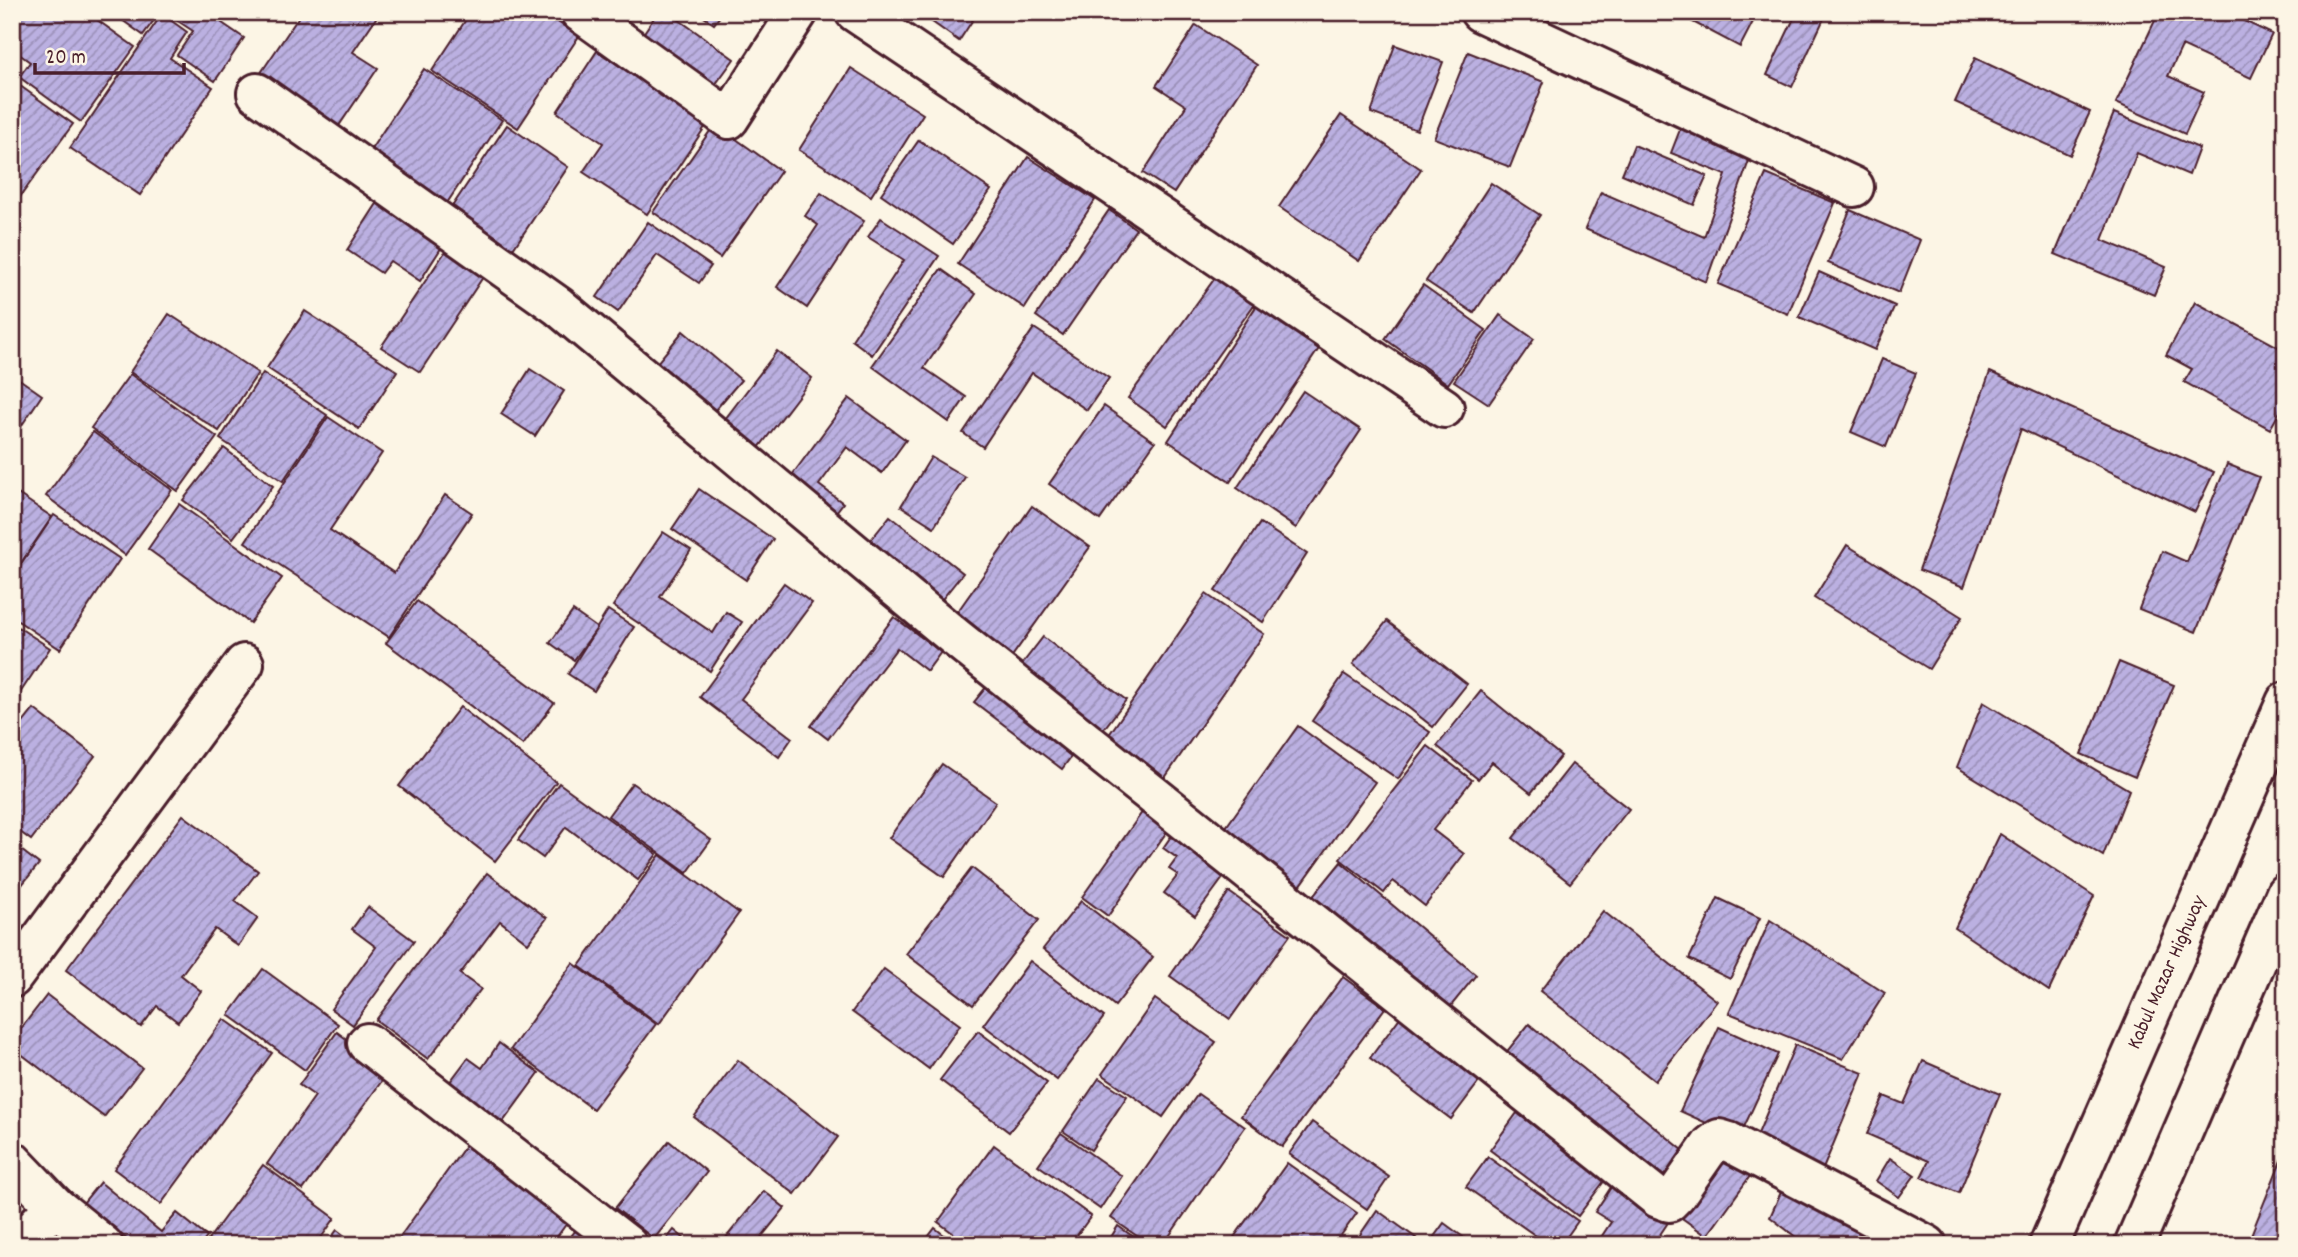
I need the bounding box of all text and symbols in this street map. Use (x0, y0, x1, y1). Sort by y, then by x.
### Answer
scale bar (35, 32, 184, 76)
text: 20 m (46, 44, 86, 74)
street label: Kabul Mazar Highway (2121, 891, 2216, 1055)

